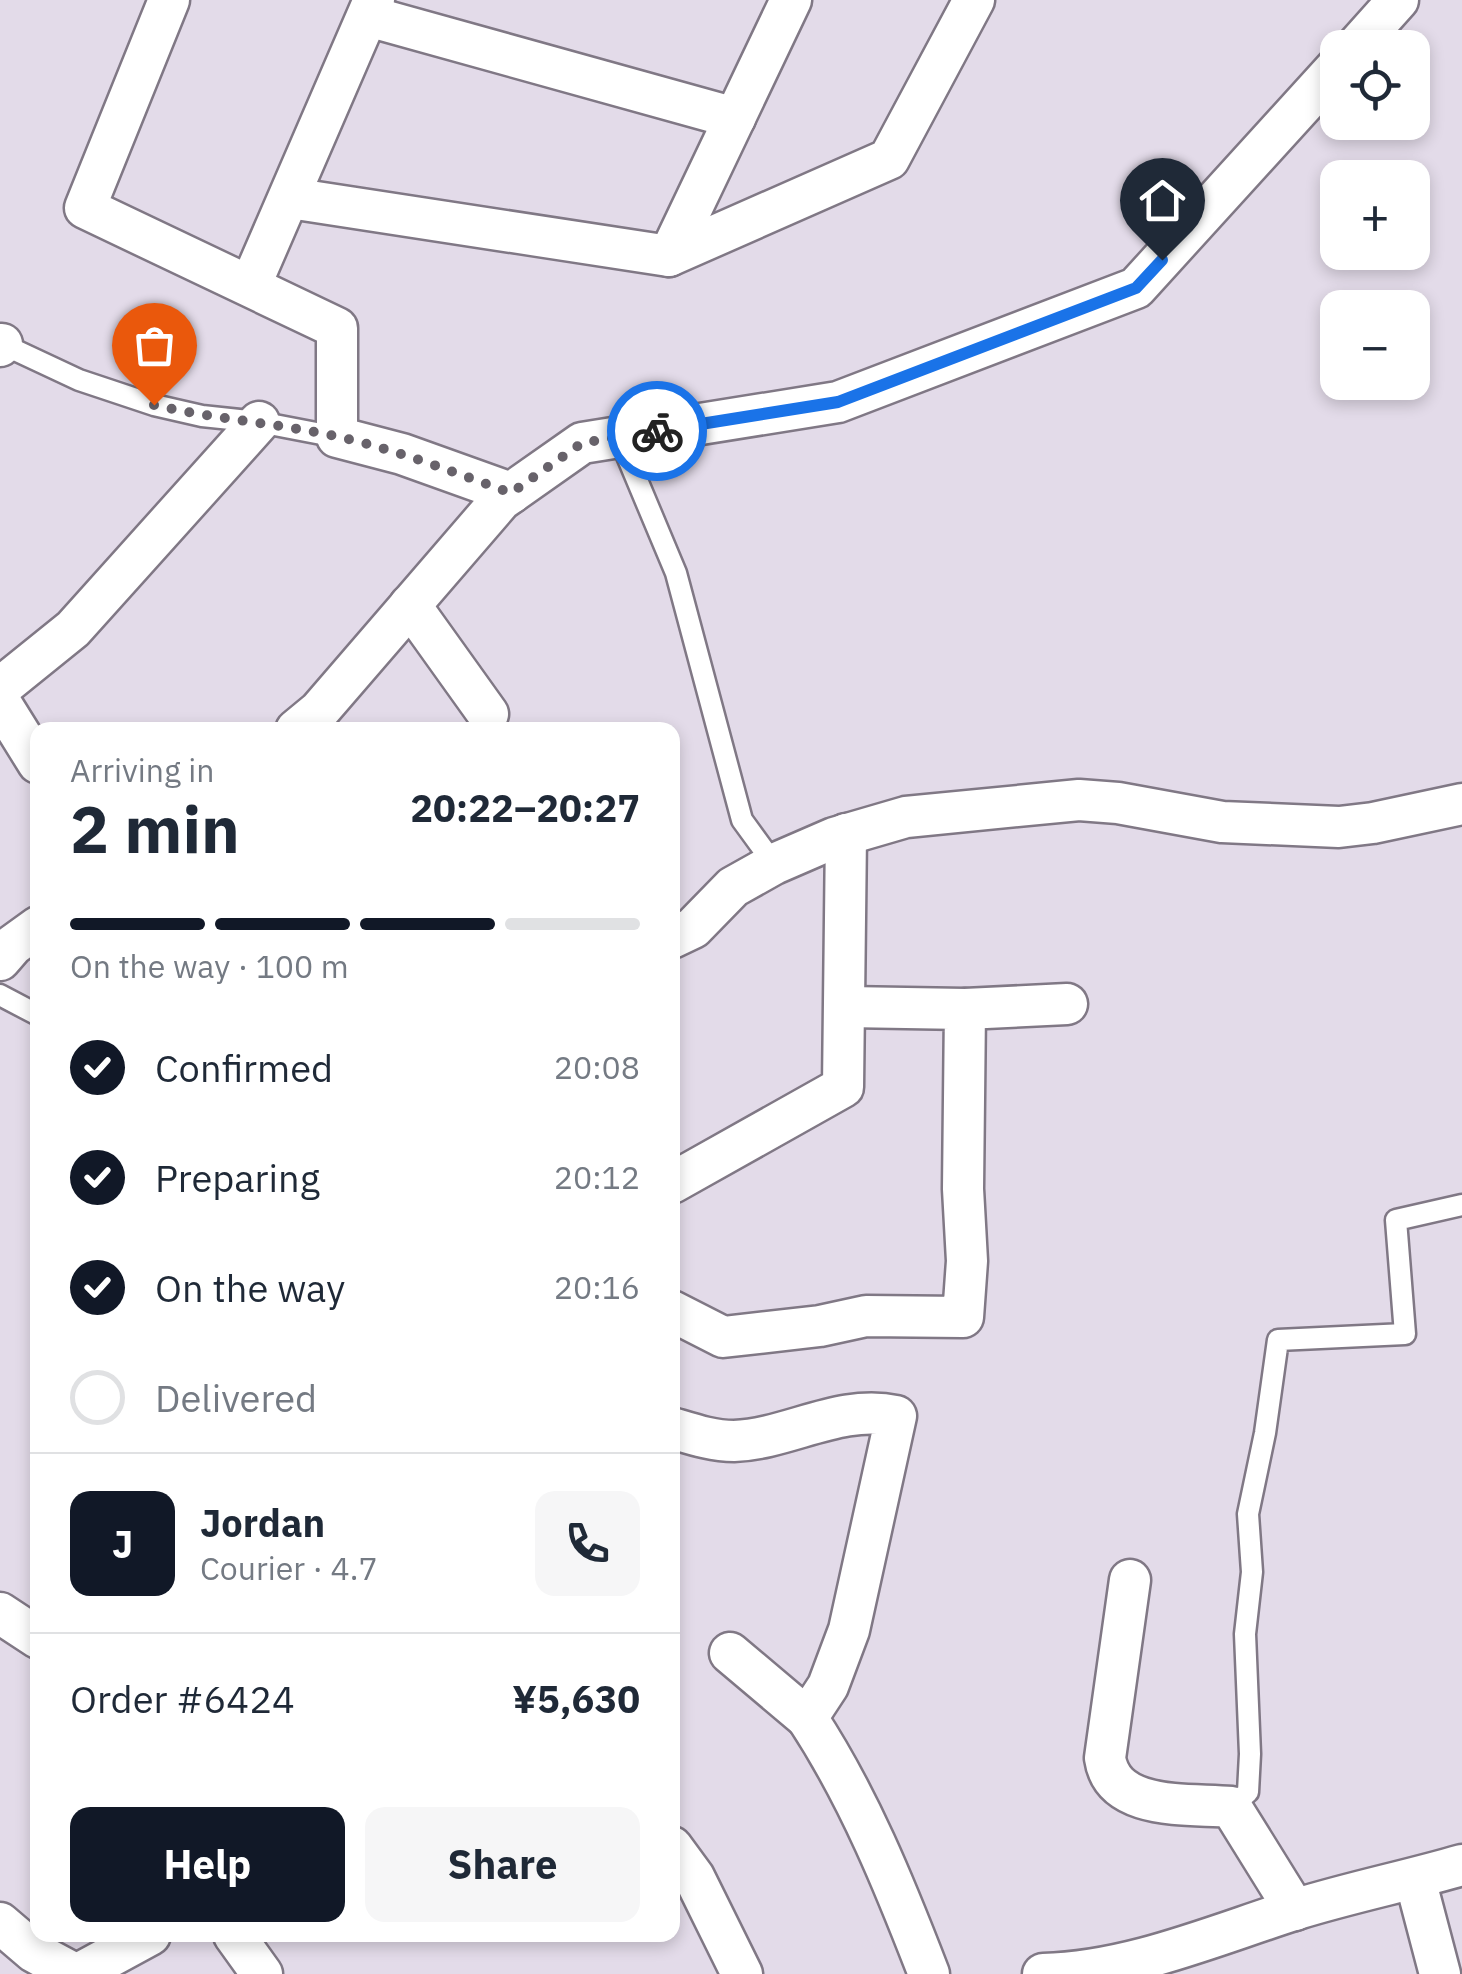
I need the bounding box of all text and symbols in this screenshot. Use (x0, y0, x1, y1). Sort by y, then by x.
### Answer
map controls (1320, 30, 1430, 400)
button: locate (1320, 30, 1430, 140)
pin (1120, 158, 1205, 261)
button: + (1320, 160, 1430, 270)
icon: home (1135, 173, 1190, 228)
button: − (1320, 290, 1430, 400)
pin (112, 303, 197, 406)
icon: bag (127, 318, 182, 373)
courier (607, 381, 707, 481)
icon: bike (630, 404, 685, 459)
text: Arriving in (70, 749, 215, 791)
text: 20:22–20:27 (410, 783, 640, 832)
text: 2 min (70, 786, 240, 871)
text: On the way · 100 m (70, 945, 349, 987)
icon: check (70, 1040, 125, 1095)
text: Confirmed (155, 1043, 333, 1092)
text: 20:08 (554, 1046, 640, 1088)
icon: check (70, 1150, 125, 1205)
text: Preparing (155, 1153, 320, 1202)
text: 20:12 (554, 1156, 640, 1198)
icon: check (70, 1260, 125, 1315)
text: On the way (155, 1263, 345, 1312)
text: 20:16 (554, 1266, 640, 1308)
text: Delivered (155, 1373, 317, 1422)
button: phone (535, 1491, 640, 1596)
text: Jordan (200, 1498, 325, 1547)
text: J (112, 1519, 133, 1568)
text: Courier · 4.7 (200, 1547, 378, 1589)
text: Order #6424 (70, 1674, 295, 1723)
text: ¥5,630 (512, 1674, 640, 1723)
button: Help (70, 1807, 345, 1922)
button: Share (365, 1807, 640, 1922)

